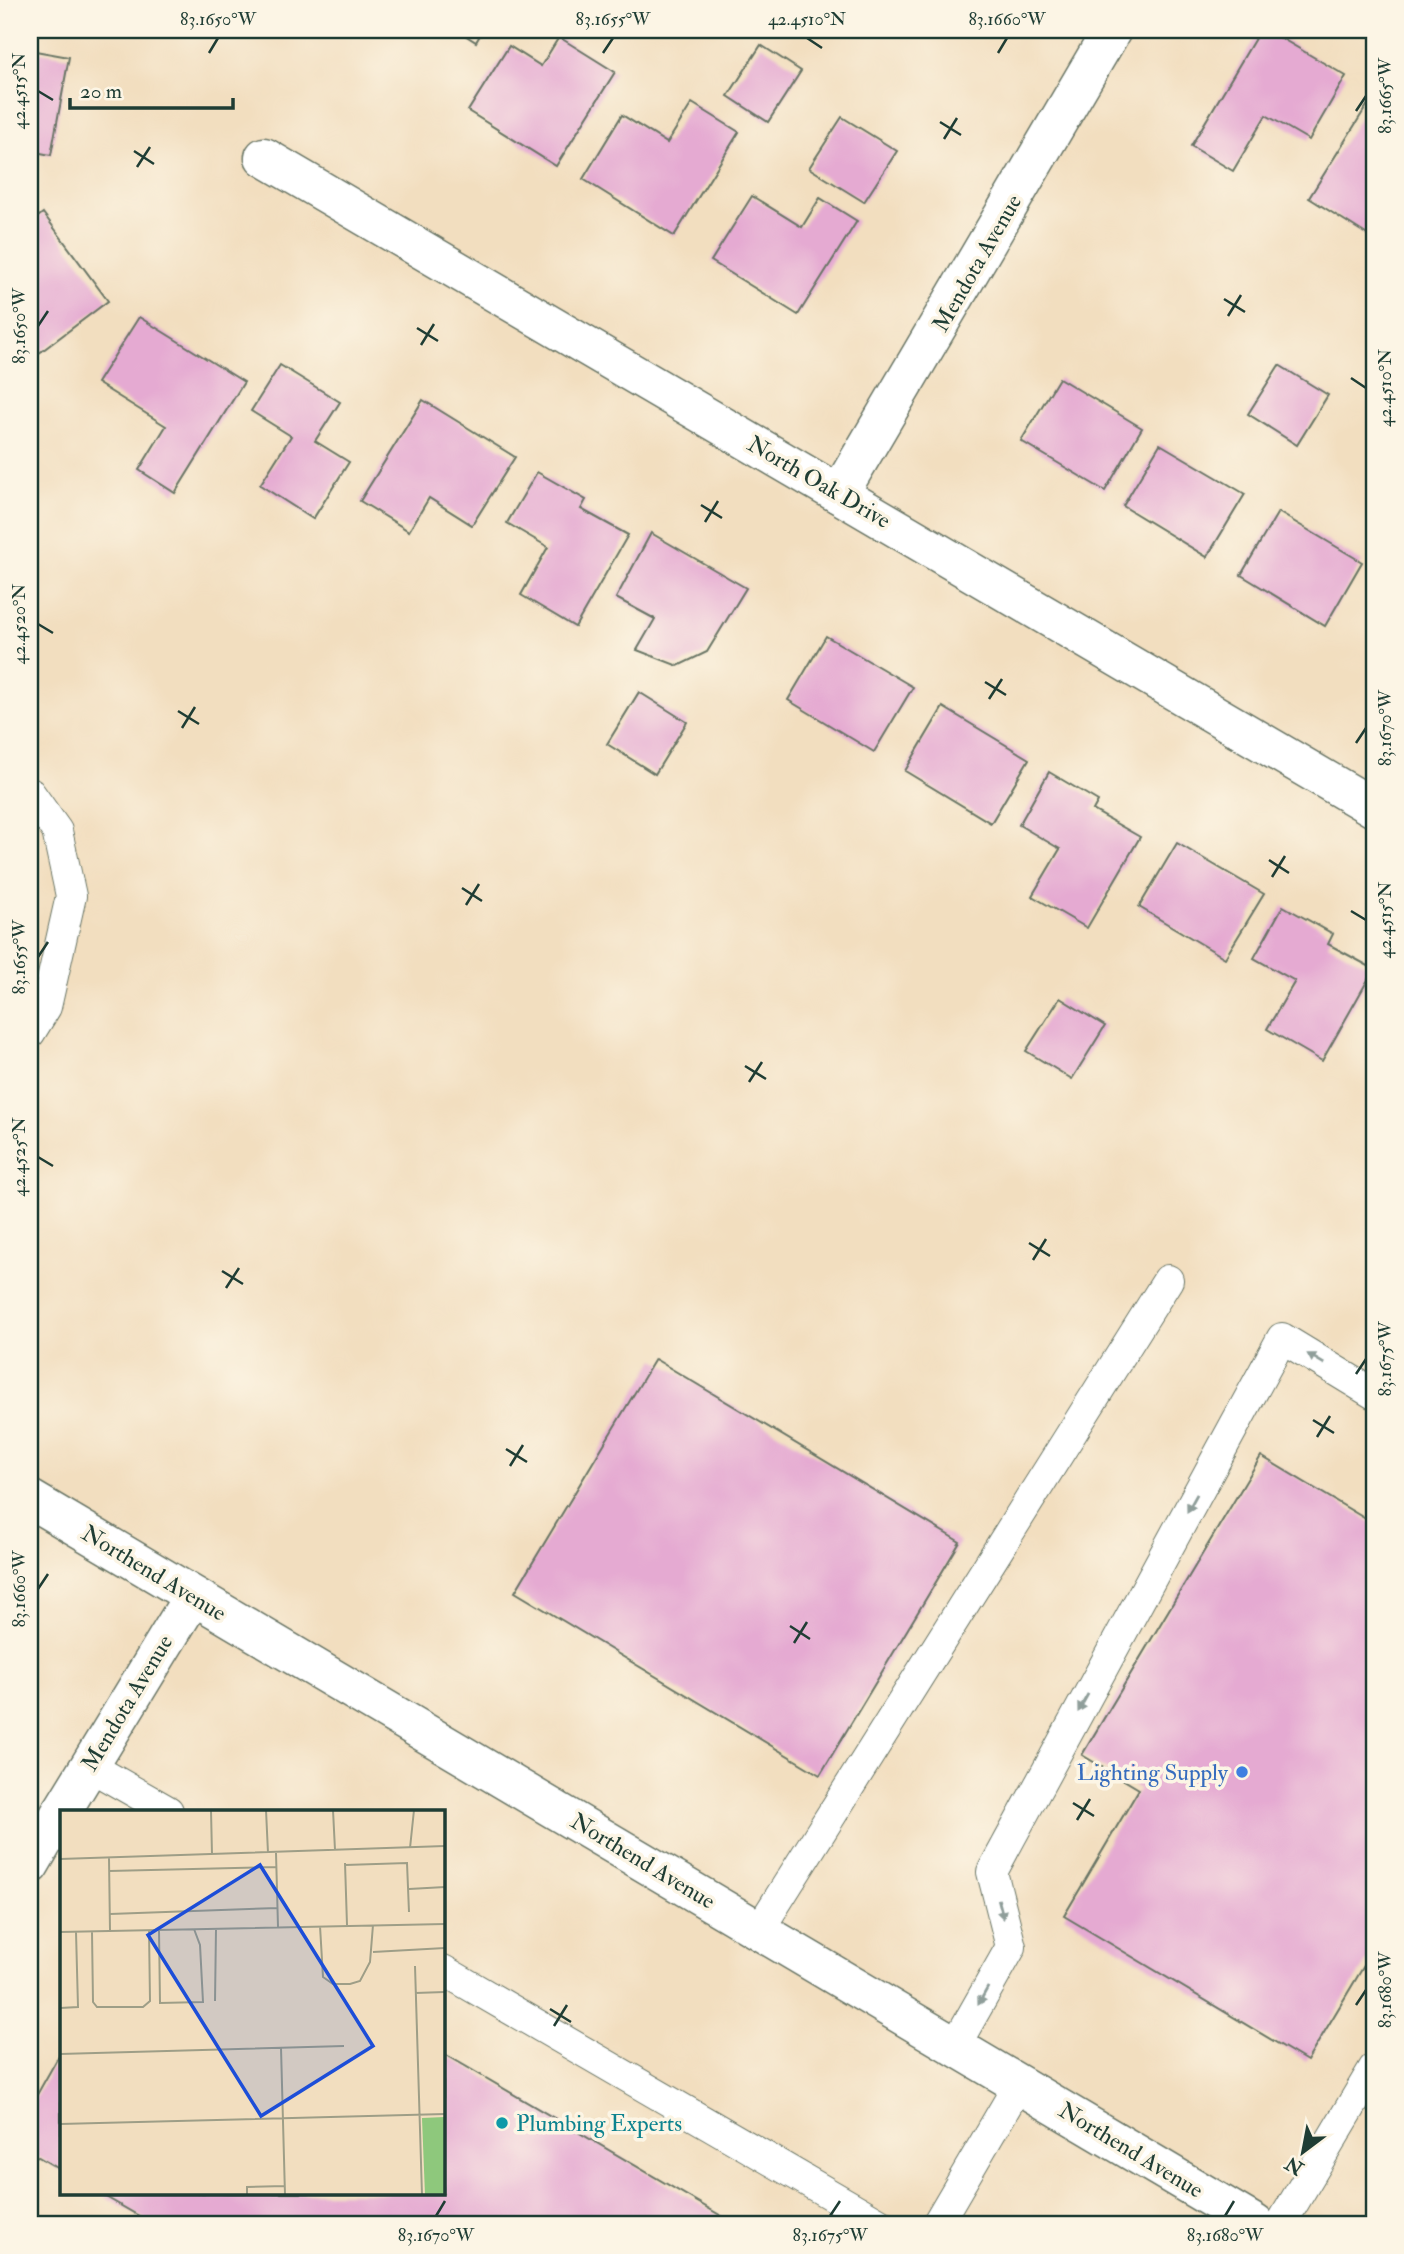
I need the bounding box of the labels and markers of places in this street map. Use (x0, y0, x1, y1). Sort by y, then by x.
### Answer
place label: Lighting Supply (1077, 1758, 1229, 1788)
marker: Lighting Supply (1234, 1764, 1250, 1780)
place label: Plumbing Experts (516, 2109, 682, 2139)
marker: Plumbing Experts (494, 2115, 510, 2131)

